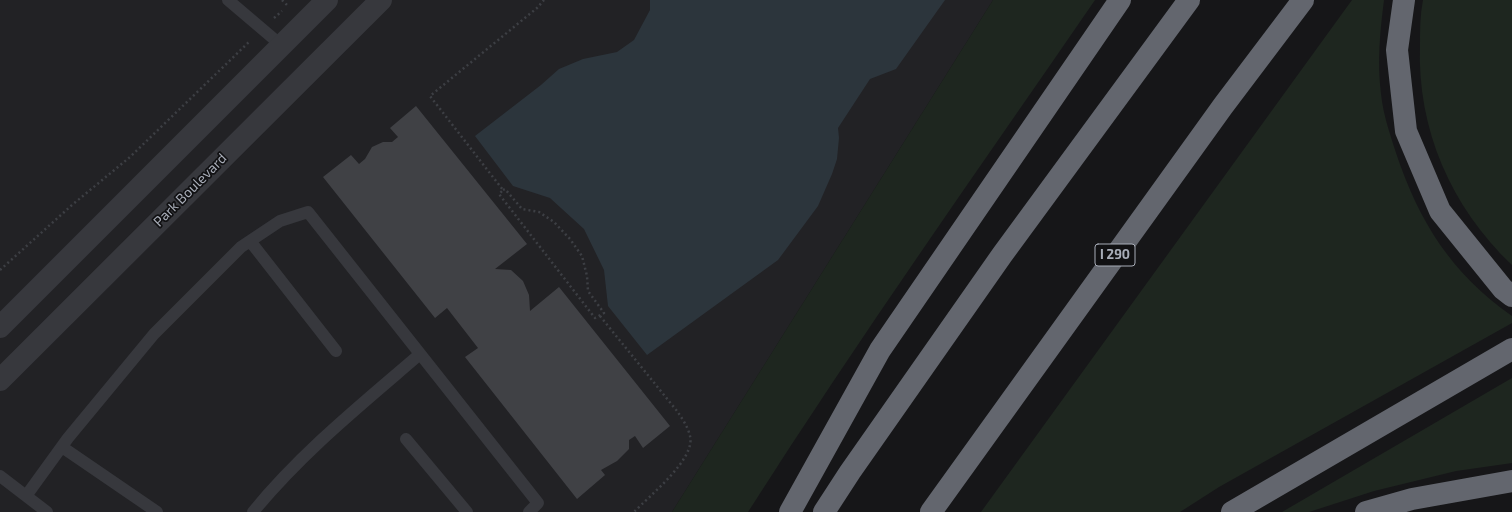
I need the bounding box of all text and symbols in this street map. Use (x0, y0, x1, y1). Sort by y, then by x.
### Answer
street label: Park Boulevard (150, 150, 230, 230)
road number: I 290 (1095, 244, 1135, 266)

